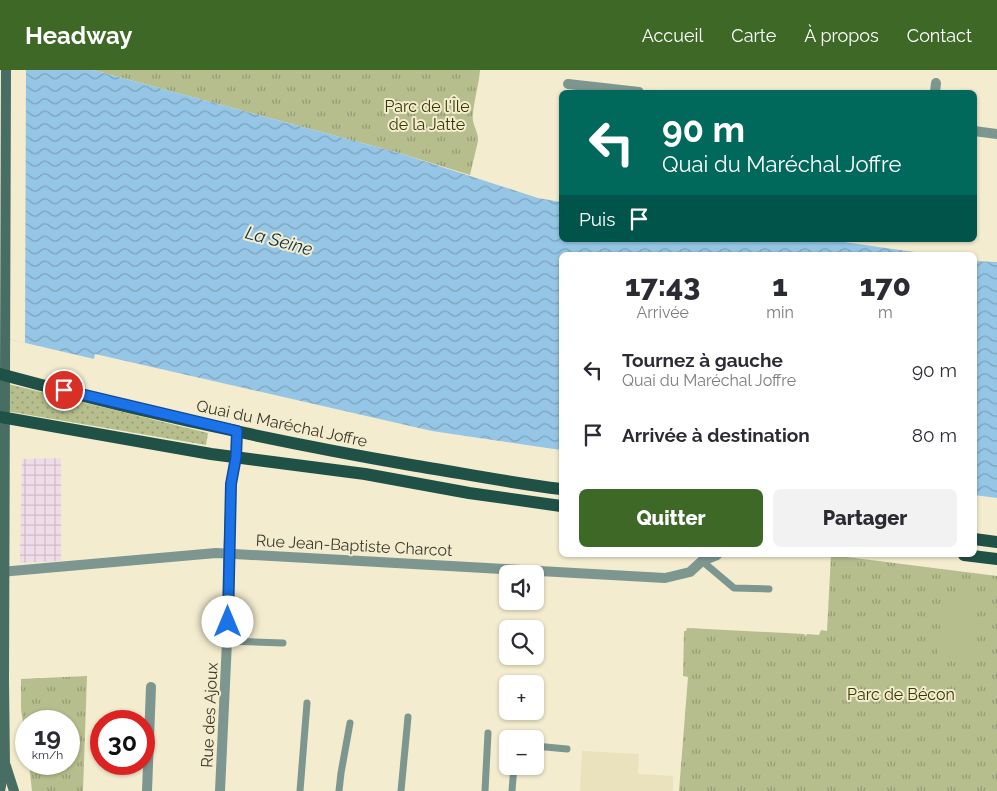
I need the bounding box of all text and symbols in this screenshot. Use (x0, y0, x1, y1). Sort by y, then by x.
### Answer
text: Headway (25, 21, 133, 50)
text: Accueil (642, 25, 703, 46)
text: Carte (731, 25, 776, 46)
text: À propos (804, 25, 879, 46)
text: Contact (907, 25, 972, 46)
park label: Parc de l'Île de la Jatte (384, 96, 470, 134)
text: 90 m (662, 109, 745, 150)
icon: left (579, 110, 644, 175)
text: Quai du Maréchal Joffre (662, 151, 901, 177)
icon: arrive (625, 205, 653, 233)
text: Puis (579, 208, 615, 230)
water label: La Seine (243, 222, 315, 260)
text: 17:43 (625, 268, 700, 303)
text: 1 (772, 268, 788, 303)
text: 170 (860, 268, 911, 303)
text: Arrivée (636, 303, 689, 322)
text: min (766, 303, 794, 322)
text: m (878, 303, 893, 322)
text: Tournez à gauche (622, 349, 783, 371)
icon: left (579, 356, 607, 384)
text: 90 m (912, 359, 957, 381)
pin (43, 369, 85, 411)
text: Quai du Maréchal Joffre (622, 371, 796, 390)
icon: arrive (50, 376, 78, 404)
street label: Quai du Maréchal Joffre (195, 396, 369, 451)
icon: arrive (579, 421, 607, 449)
text: Arrivée à destination (622, 424, 810, 446)
text: 80 m (912, 424, 957, 446)
button: Quitter (579, 489, 763, 547)
button: Partager (773, 489, 957, 547)
street label: Rue Jean-Baptiste Charcot (255, 531, 453, 560)
map controls (499, 565, 544, 775)
button: sound (499, 565, 544, 610)
position arrow (201, 595, 253, 647)
button: search (499, 620, 544, 665)
street label: Rue des Ajoux (197, 662, 222, 768)
button: + (499, 675, 544, 720)
park label: Parc de Bécon (847, 685, 955, 704)
speed limit sign: 30 (90, 710, 155, 775)
text: 19 (34, 721, 61, 751)
button: − (499, 730, 544, 775)
text: km/h (32, 748, 63, 762)

